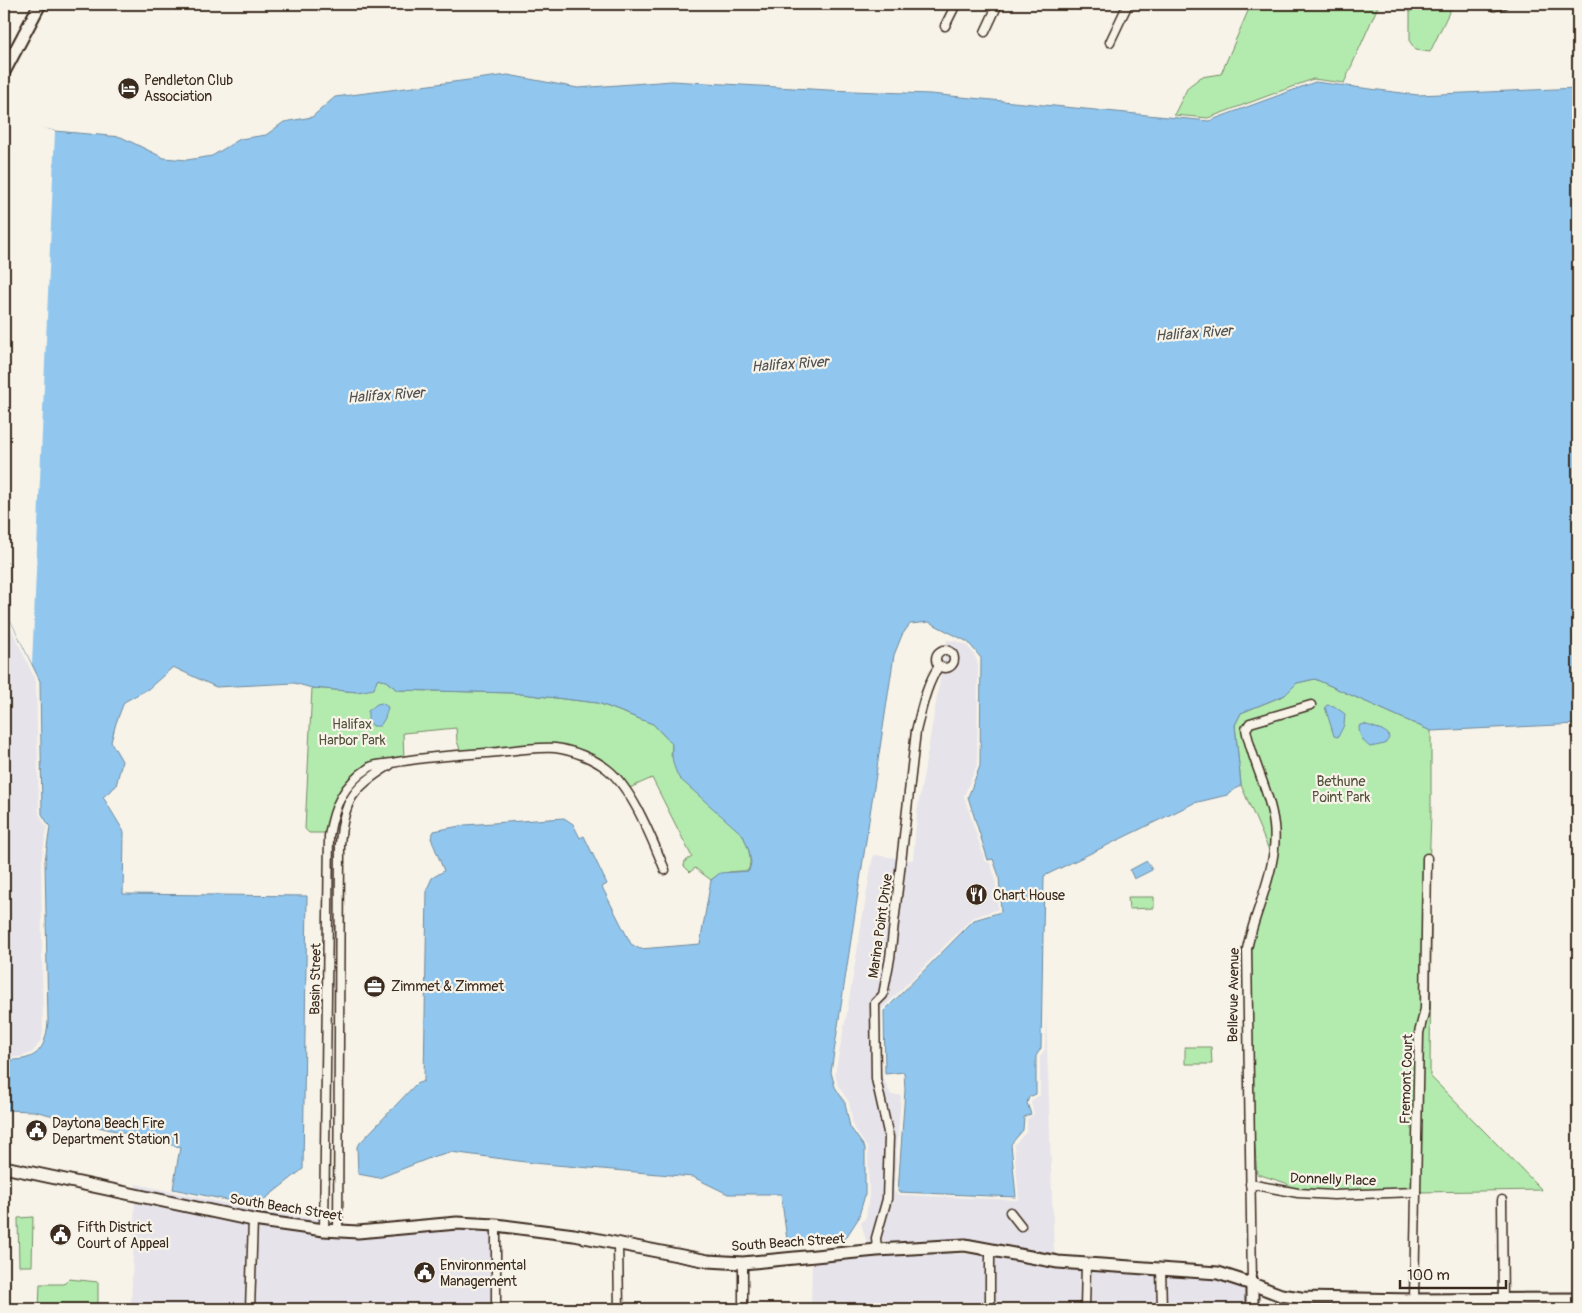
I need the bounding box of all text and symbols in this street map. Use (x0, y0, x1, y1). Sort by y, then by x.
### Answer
place label: Pendleton Club Association (144, 72, 233, 105)
hotel icon: Pendleton Club Association (116, 76, 140, 100)
water label: Halifax River (1155, 321, 1235, 346)
water label: Halifax River (751, 352, 831, 377)
water label: Halifax River (347, 383, 427, 408)
park label: Halifax Harbor Park (318, 716, 386, 749)
park label: Bethune Point Park (1312, 773, 1370, 806)
street label: Marina Point Drive (865, 873, 896, 979)
restaurant icon: Chart House (965, 883, 989, 907)
place label: Chart House (993, 887, 1065, 904)
street label: Basin Street (306, 943, 325, 1015)
street label: Bellevue Avenue (1224, 947, 1243, 1043)
office icon: Zimmet & Zimmet (363, 974, 387, 998)
place label: Zimmet & Zimmet (391, 978, 504, 995)
street label: Fremont Court (1396, 1033, 1417, 1124)
place label: Daytona Beach Fire Department Station 1 (52, 1115, 179, 1148)
public building icon: Daytona Beach Fire Department Station 1 (24, 1119, 48, 1143)
street label: Donnelly Place (1290, 1170, 1376, 1190)
street label: South Beach Street (228, 1190, 344, 1225)
place label: Fifth District Court of Appeal (77, 1219, 169, 1252)
public building icon: Fifth District Court of Appeal (49, 1223, 73, 1247)
street label: South Beach Street (731, 1230, 846, 1255)
place label: Environmental Management (440, 1257, 526, 1290)
scale bar (1400, 1258, 1506, 1290)
public building icon: Environmental Management (412, 1261, 436, 1285)
text: 100 m (1407, 1266, 1450, 1285)

